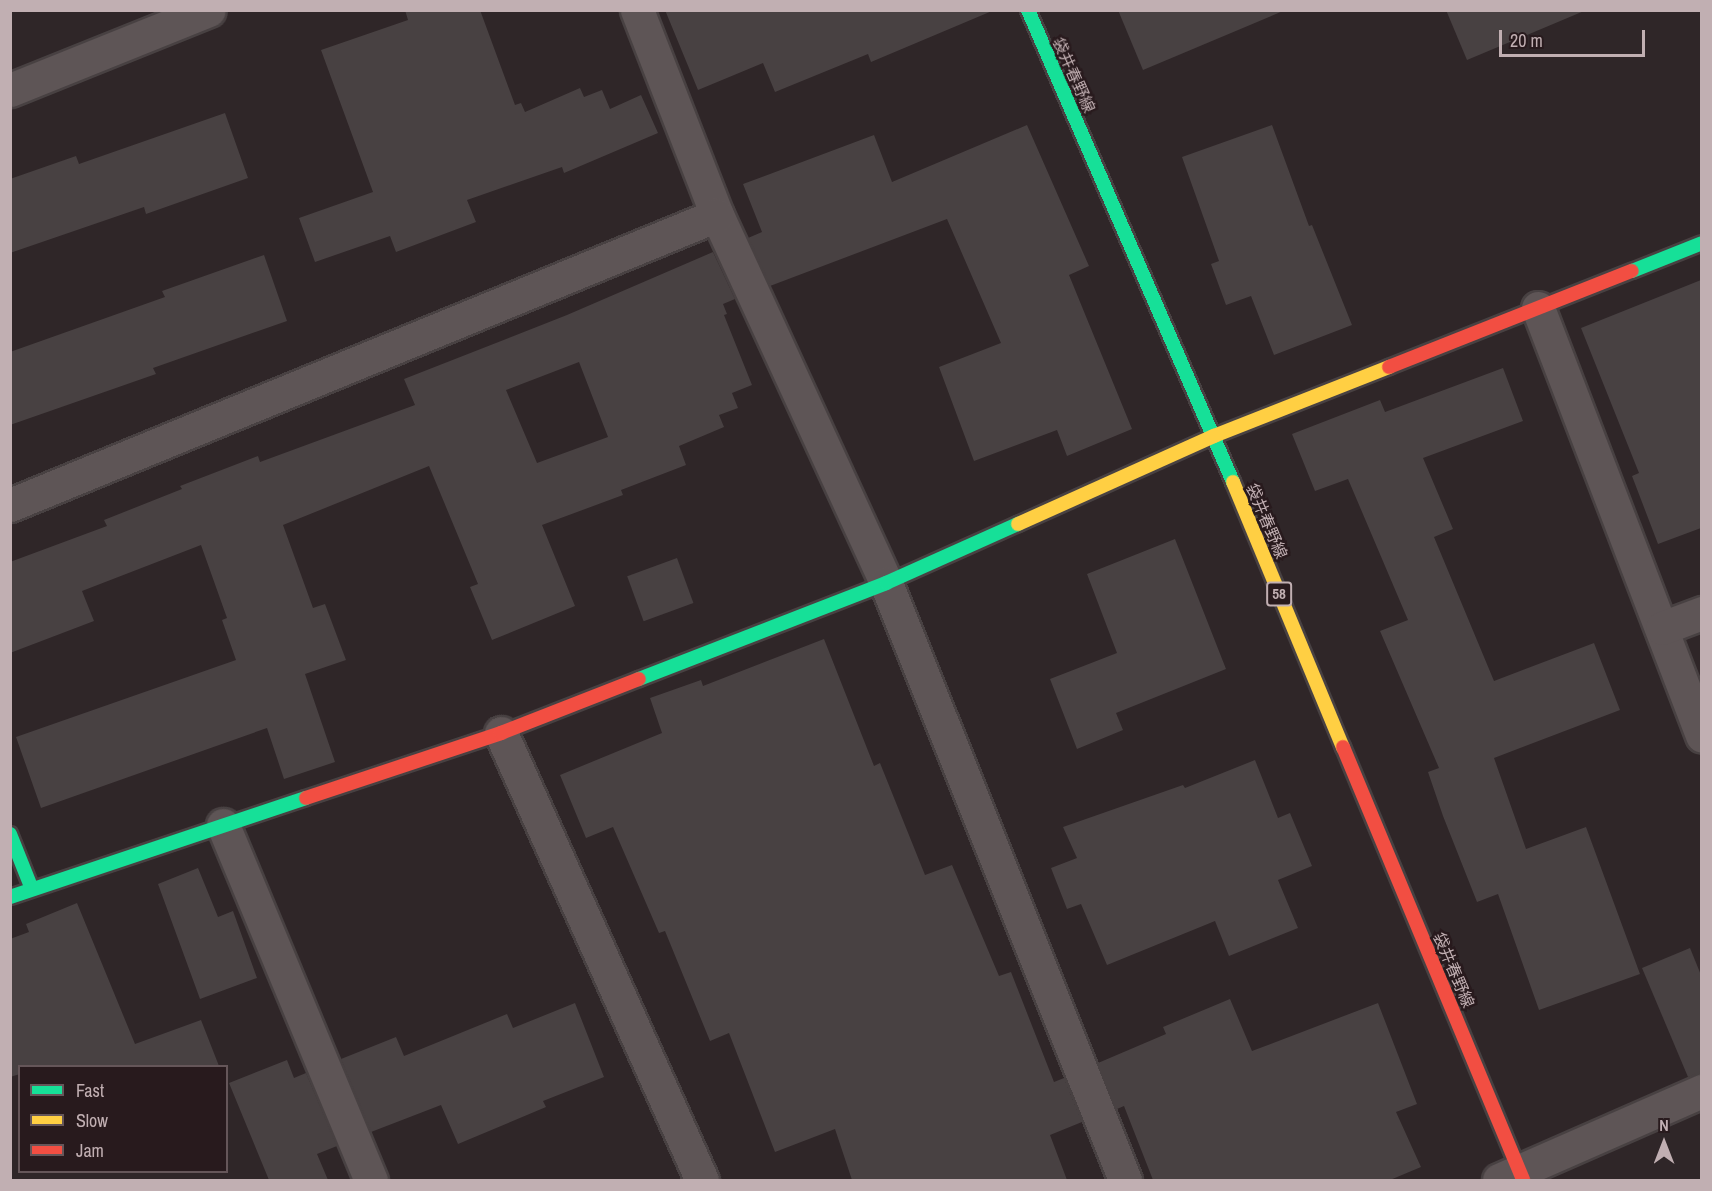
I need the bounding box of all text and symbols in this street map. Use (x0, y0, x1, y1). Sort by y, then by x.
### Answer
scale bar (1502, 18, 1648, 56)
text: 20 m (1510, 28, 1543, 53)
street label: 袋井春野線 (1049, 35, 1099, 115)
street label: 袋井春野線 (1243, 480, 1291, 562)
road number: 58 (1266, 582, 1292, 606)
street label: 袋井春野線 (1430, 929, 1478, 1011)
legend (18, 1065, 228, 1173)
text: Fast (76, 1078, 104, 1103)
text: Slow (76, 1108, 108, 1133)
north arrow (1634, 1113, 1694, 1173)
text: N (1659, 1114, 1669, 1136)
text: Jam (76, 1138, 104, 1163)

